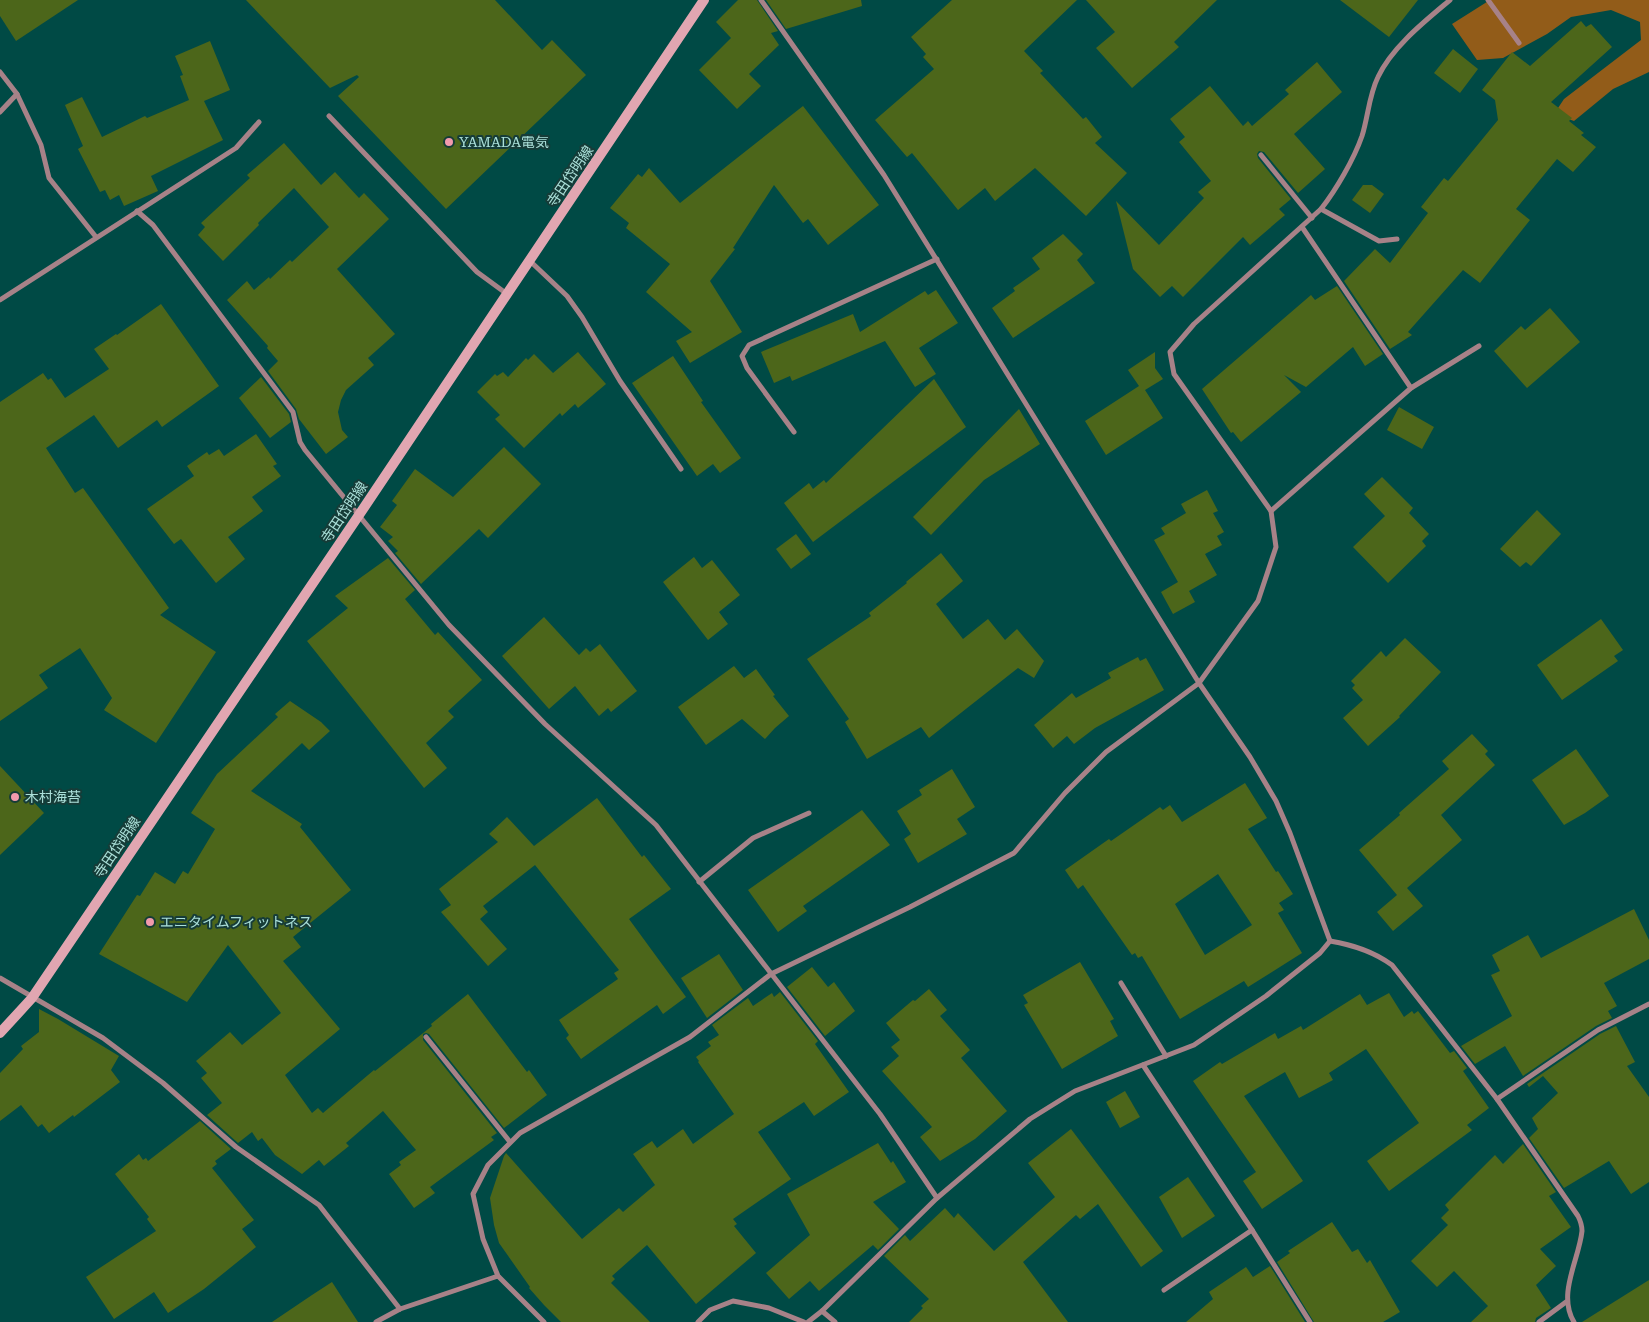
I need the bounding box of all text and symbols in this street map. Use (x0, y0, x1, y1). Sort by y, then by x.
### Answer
place label: YAMADA電気 (459, 134, 549, 150)
marker: YAMADA電気 (443, 136, 455, 148)
street label: 寺田岱明線 (544, 143, 596, 209)
street label: 寺田岱明線 (318, 479, 370, 545)
place label: 木村海苔 (25, 789, 81, 805)
marker: 木村海苔 (9, 791, 21, 803)
street label: 寺田岱明線 (91, 814, 143, 880)
place label: エニタイムフィットネス (160, 914, 313, 930)
marker: エニタイムフィットネス (144, 916, 156, 928)

